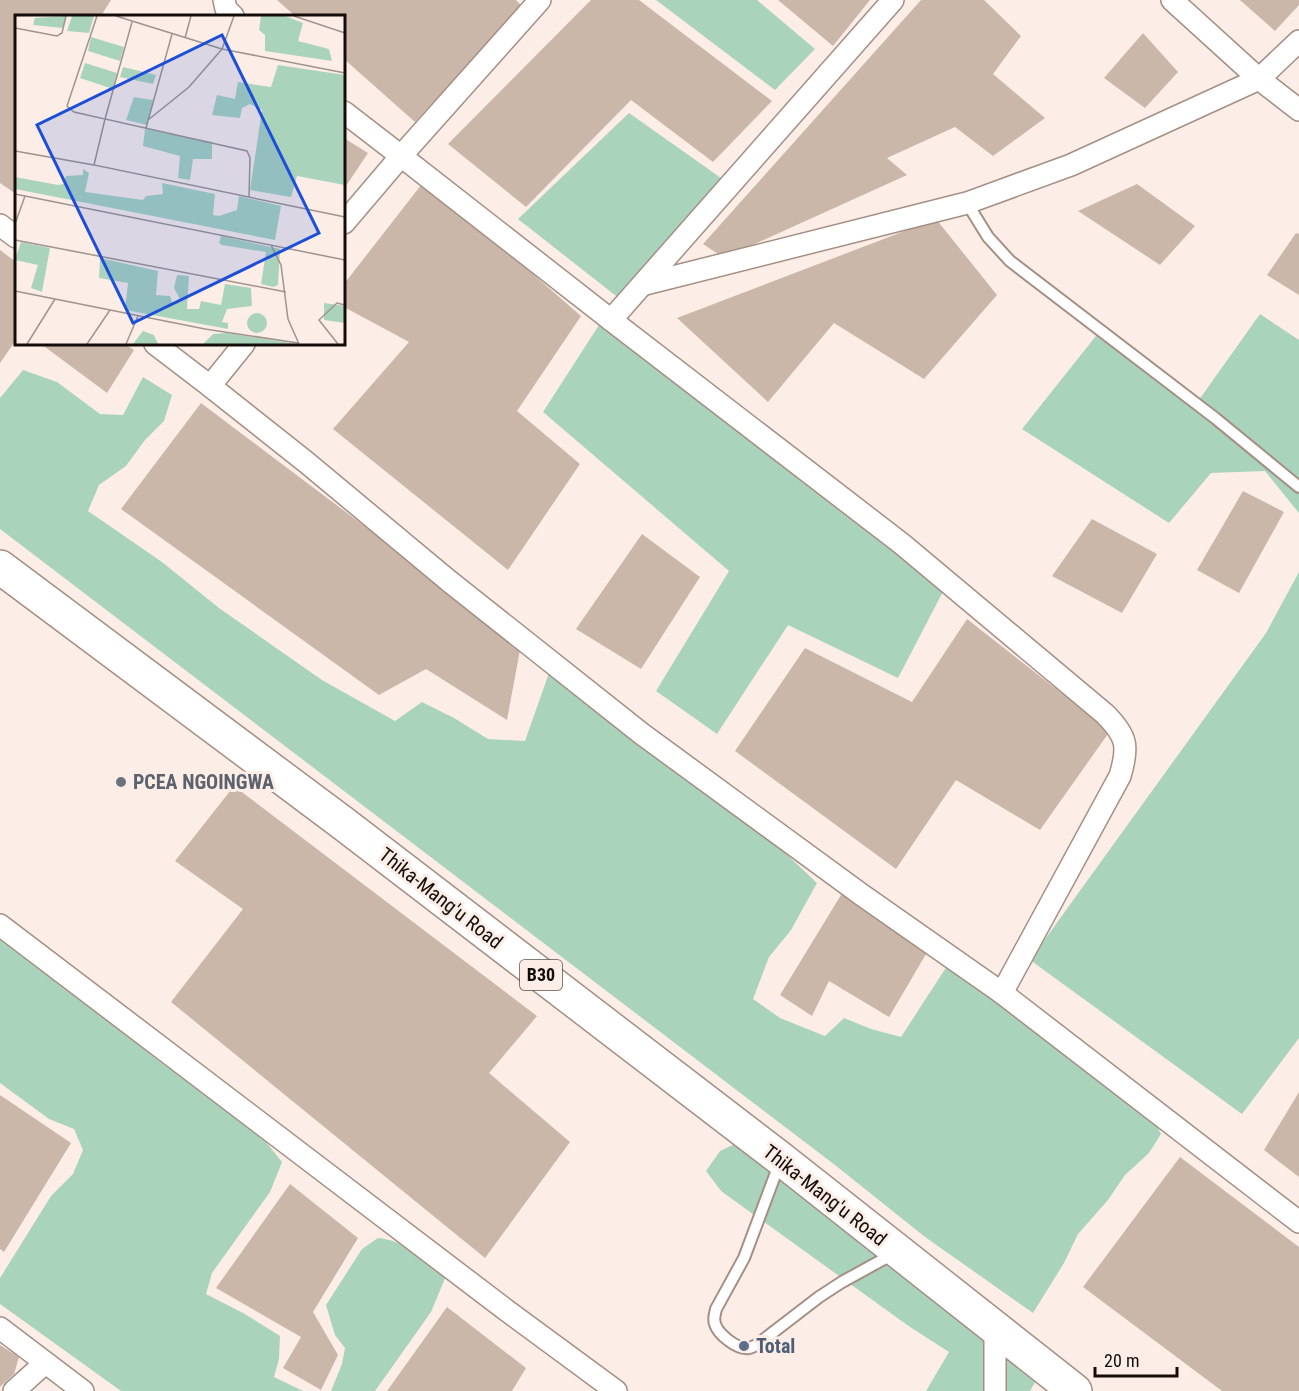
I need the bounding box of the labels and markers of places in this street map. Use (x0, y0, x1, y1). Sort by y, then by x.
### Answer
place label: PCEA NGOINGWA (133, 770, 274, 794)
marker: PCEA NGOINGWA (114, 775, 128, 789)
place label: Total (756, 1334, 795, 1358)
marker: Total (737, 1339, 751, 1353)

